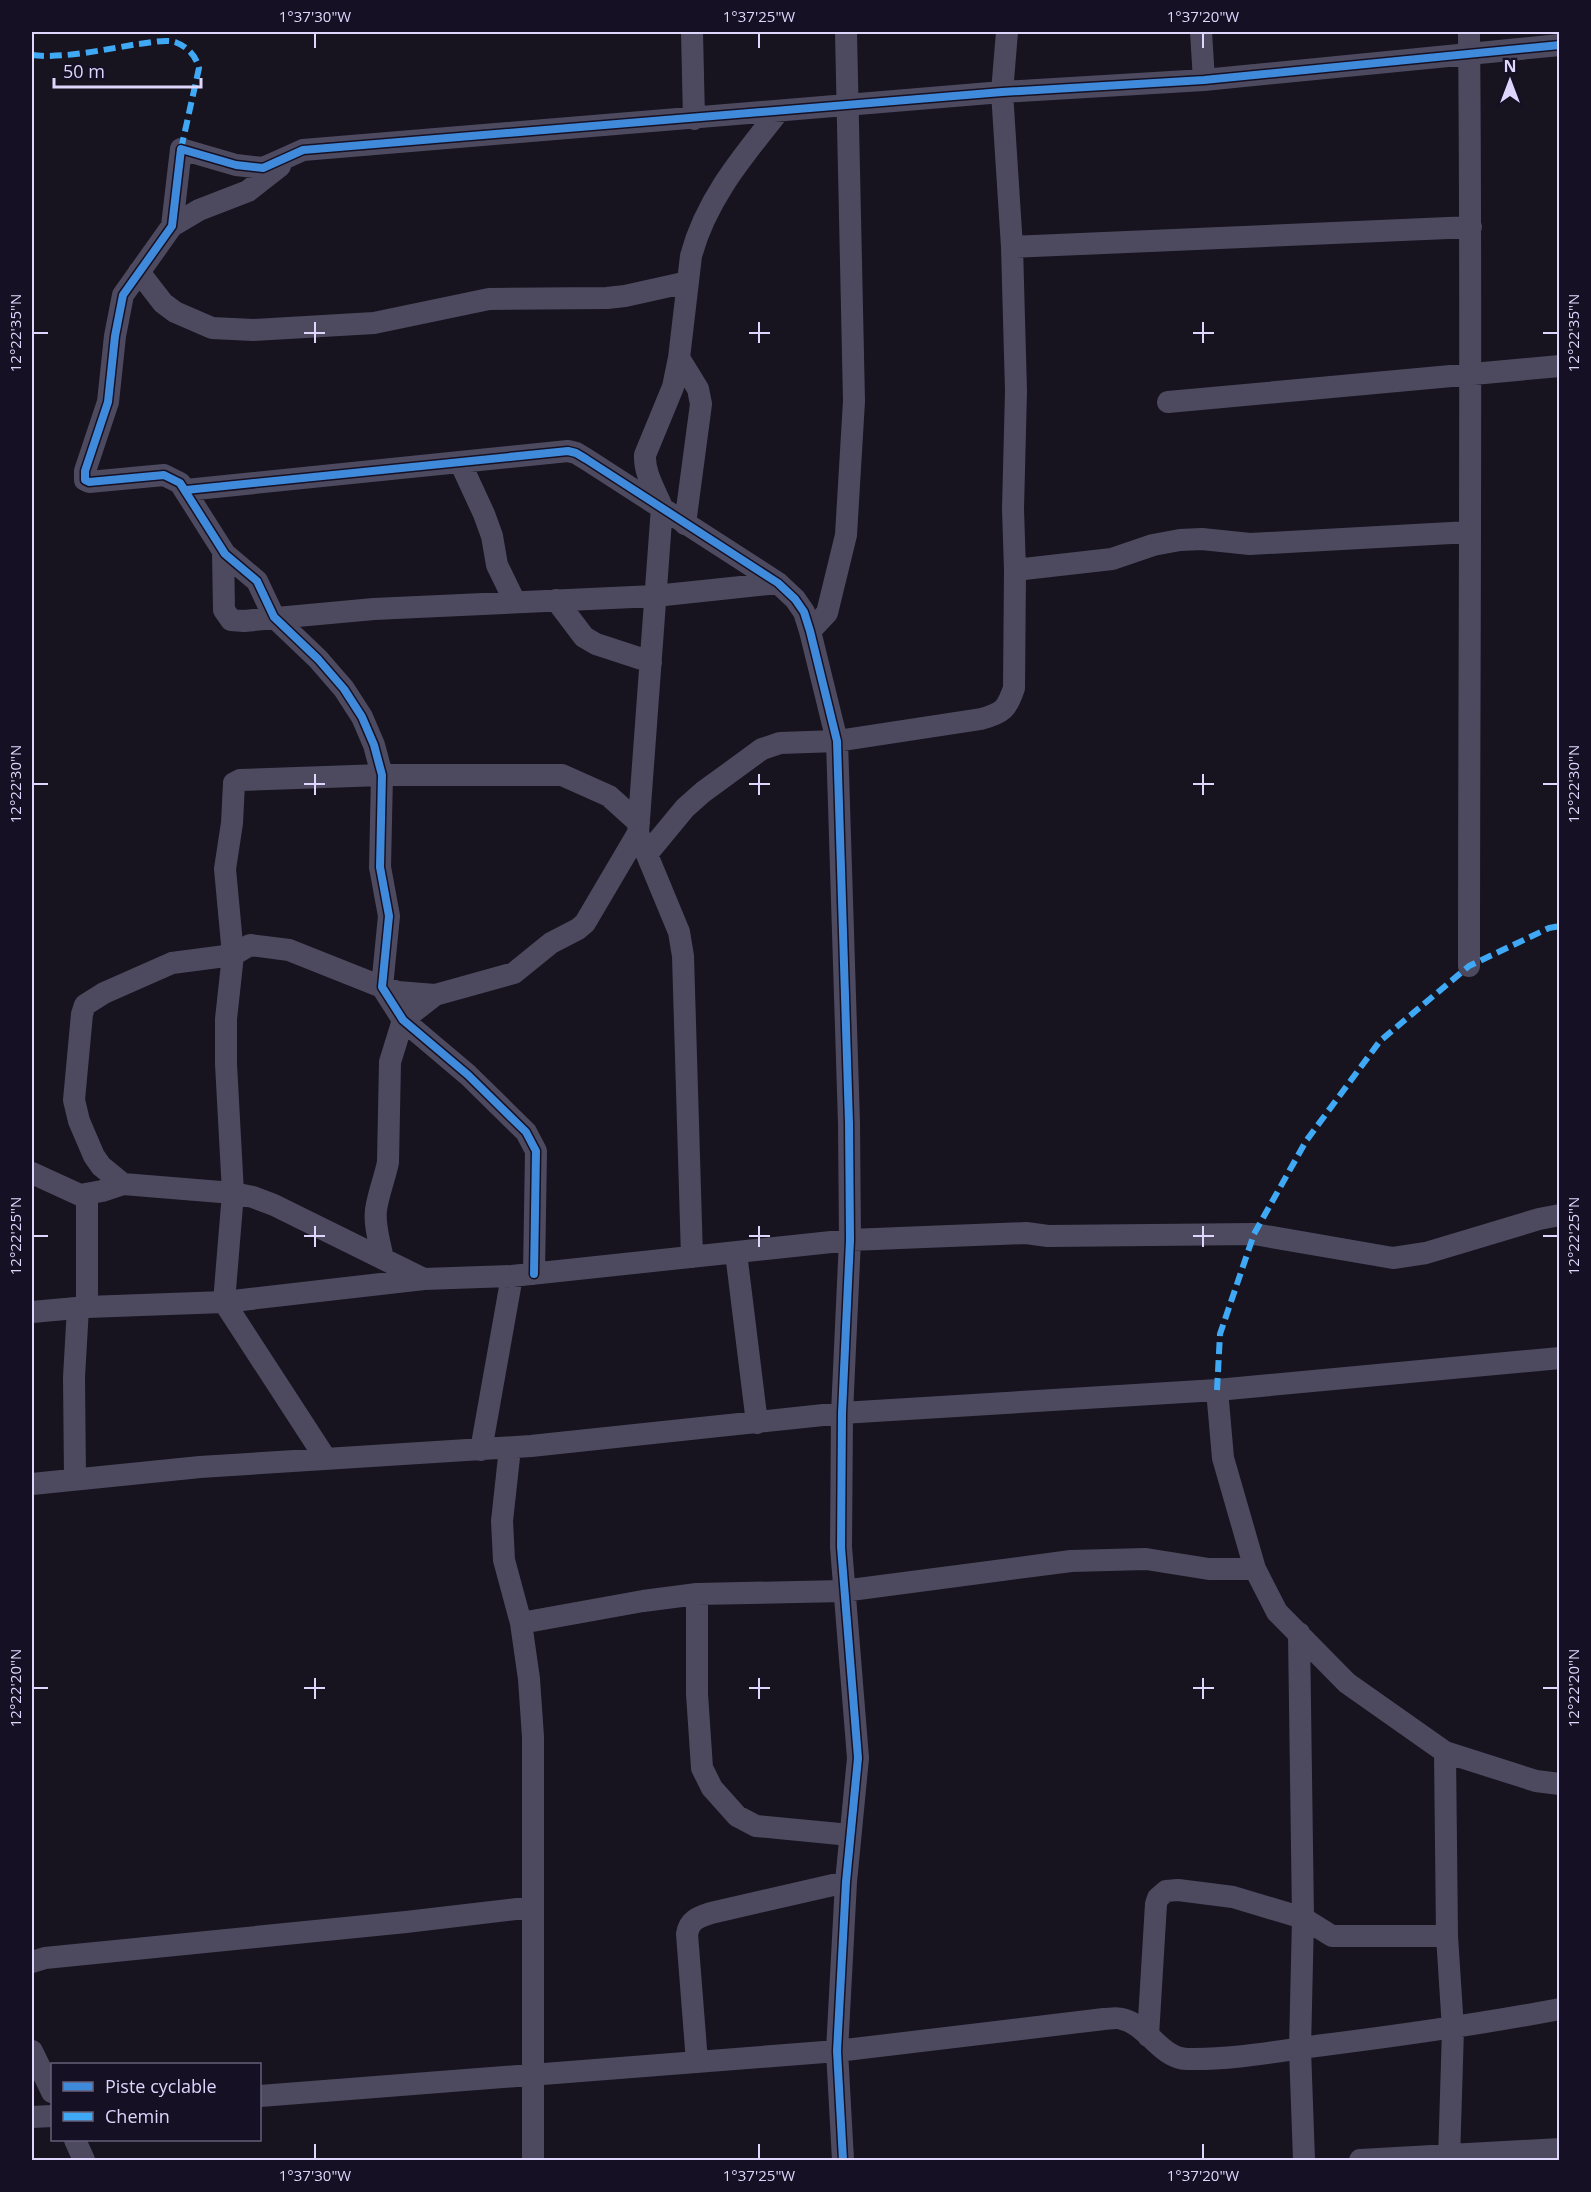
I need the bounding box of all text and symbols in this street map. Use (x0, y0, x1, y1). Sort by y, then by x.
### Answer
text: 1°37'30"W (279, 6, 351, 26)
text: 1°37'25"W (723, 6, 795, 26)
text: 1°37'20"W (1167, 6, 1239, 26)
scale bar (54, 51, 201, 89)
north arrow (1480, 51, 1540, 111)
text: N (1503, 55, 1517, 77)
text: 50 m (63, 59, 105, 83)
text: 12°22'35"N (5, 294, 25, 372)
text: 12°22'35"N (1563, 294, 1583, 372)
text: 12°22'30"N (5, 745, 25, 823)
text: 12°22'30"N (1563, 745, 1583, 823)
text: 12°22'25"N (5, 1197, 25, 1275)
text: 12°22'25"N (1563, 1197, 1583, 1275)
text: 12°22'20"N (5, 1649, 25, 1727)
text: 12°22'20"N (1563, 1649, 1583, 1727)
legend (51, 2063, 261, 2141)
text: Piste cyclable (105, 2074, 217, 2098)
text: Chemin (105, 2104, 170, 2128)
text: 1°37'30"W (279, 2165, 351, 2185)
text: 1°37'25"W (723, 2165, 795, 2185)
text: 1°37'20"W (1167, 2165, 1239, 2185)

